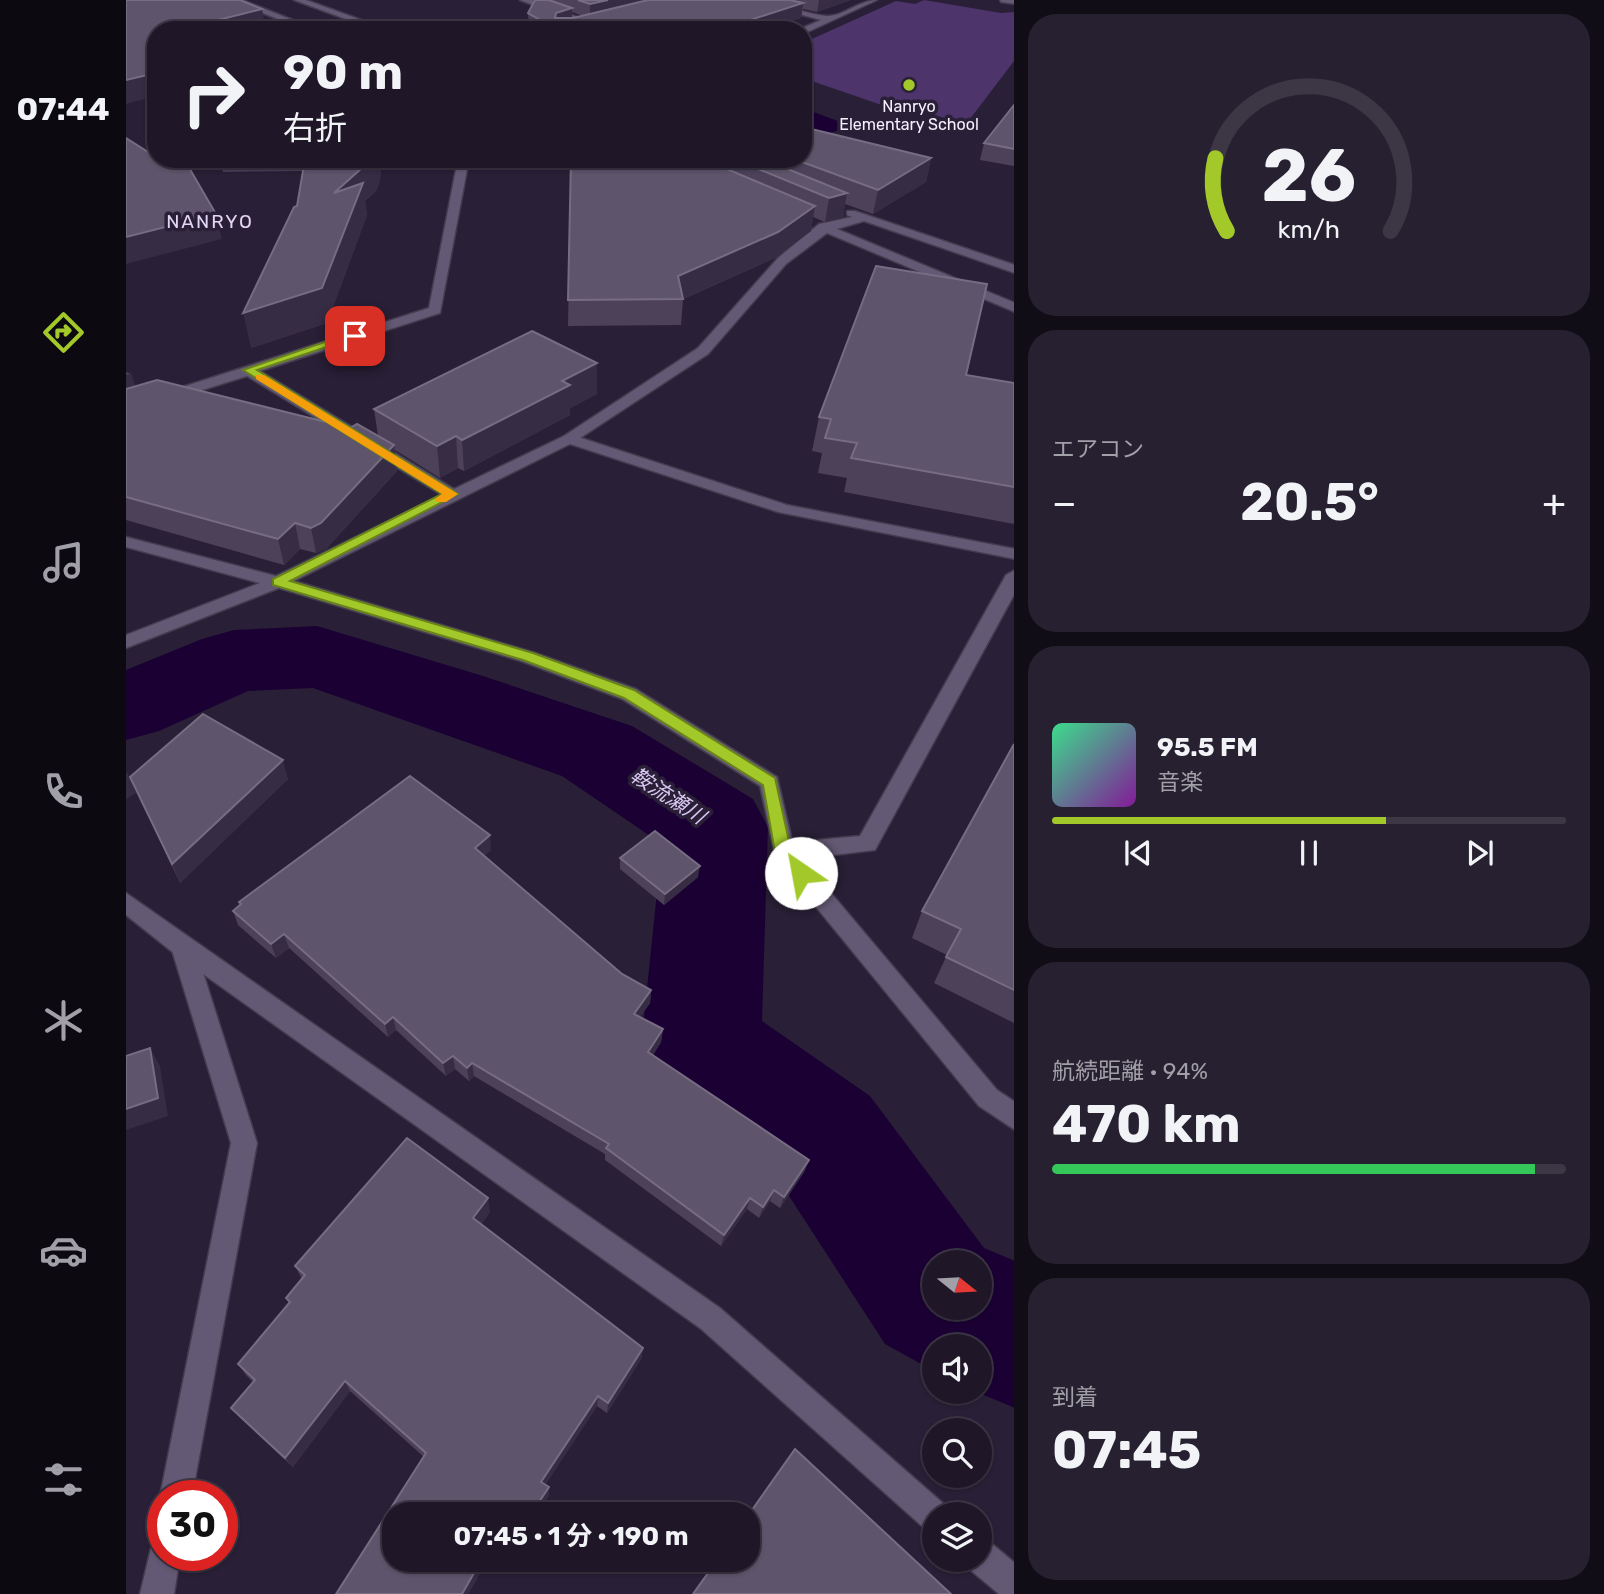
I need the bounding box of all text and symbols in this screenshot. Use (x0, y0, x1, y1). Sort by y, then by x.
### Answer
text: 90 m (283, 43, 403, 101)
icon: right (168, 49, 259, 140)
marker: Nanryo Elementary School (901, 77, 917, 93)
text: 07:44 (16, 90, 110, 128)
place label: Nanryo Elementary School (839, 97, 979, 134)
text: 右折 (283, 109, 347, 147)
text: 26 (1262, 133, 1356, 219)
district label: NANRYO (166, 210, 254, 233)
text: km/h (1278, 215, 1340, 244)
pin (325, 306, 385, 366)
icon: directions (39, 308, 88, 357)
icon: arrive (336, 317, 374, 355)
text: エアコン (1052, 435, 1144, 463)
text: 20.5° (1240, 471, 1379, 533)
text: − (1052, 480, 1077, 526)
text: + (1542, 480, 1566, 526)
icon: music (39, 538, 88, 587)
text: 95.5 FM (1157, 732, 1258, 763)
water label: 鞍流瀬川 (626, 762, 712, 830)
icon: phone (39, 767, 88, 816)
text: 音楽 (1157, 768, 1203, 796)
icon: previous (1119, 834, 1157, 872)
icon: pause (1290, 834, 1328, 872)
icon: next (1461, 834, 1499, 872)
position arrow (764, 836, 838, 910)
icon: climate (39, 996, 88, 1045)
text: 航続距離 · 94% (1052, 1057, 1208, 1085)
text: 470 km (1052, 1093, 1241, 1155)
icon: car (39, 1226, 88, 1275)
north arrow (922, 1250, 992, 1320)
map controls (922, 1250, 992, 1572)
button: sound (922, 1334, 992, 1404)
text: 到着 (1052, 1383, 1098, 1411)
button: search (922, 1418, 992, 1488)
text: 07:45 (1052, 1419, 1201, 1481)
icon: filters (39, 1455, 88, 1504)
speed limit sign: 30 (147, 1480, 238, 1571)
button: layers (922, 1502, 992, 1572)
text: 07:45 · 1 分 · 190 m (453, 1521, 689, 1552)

